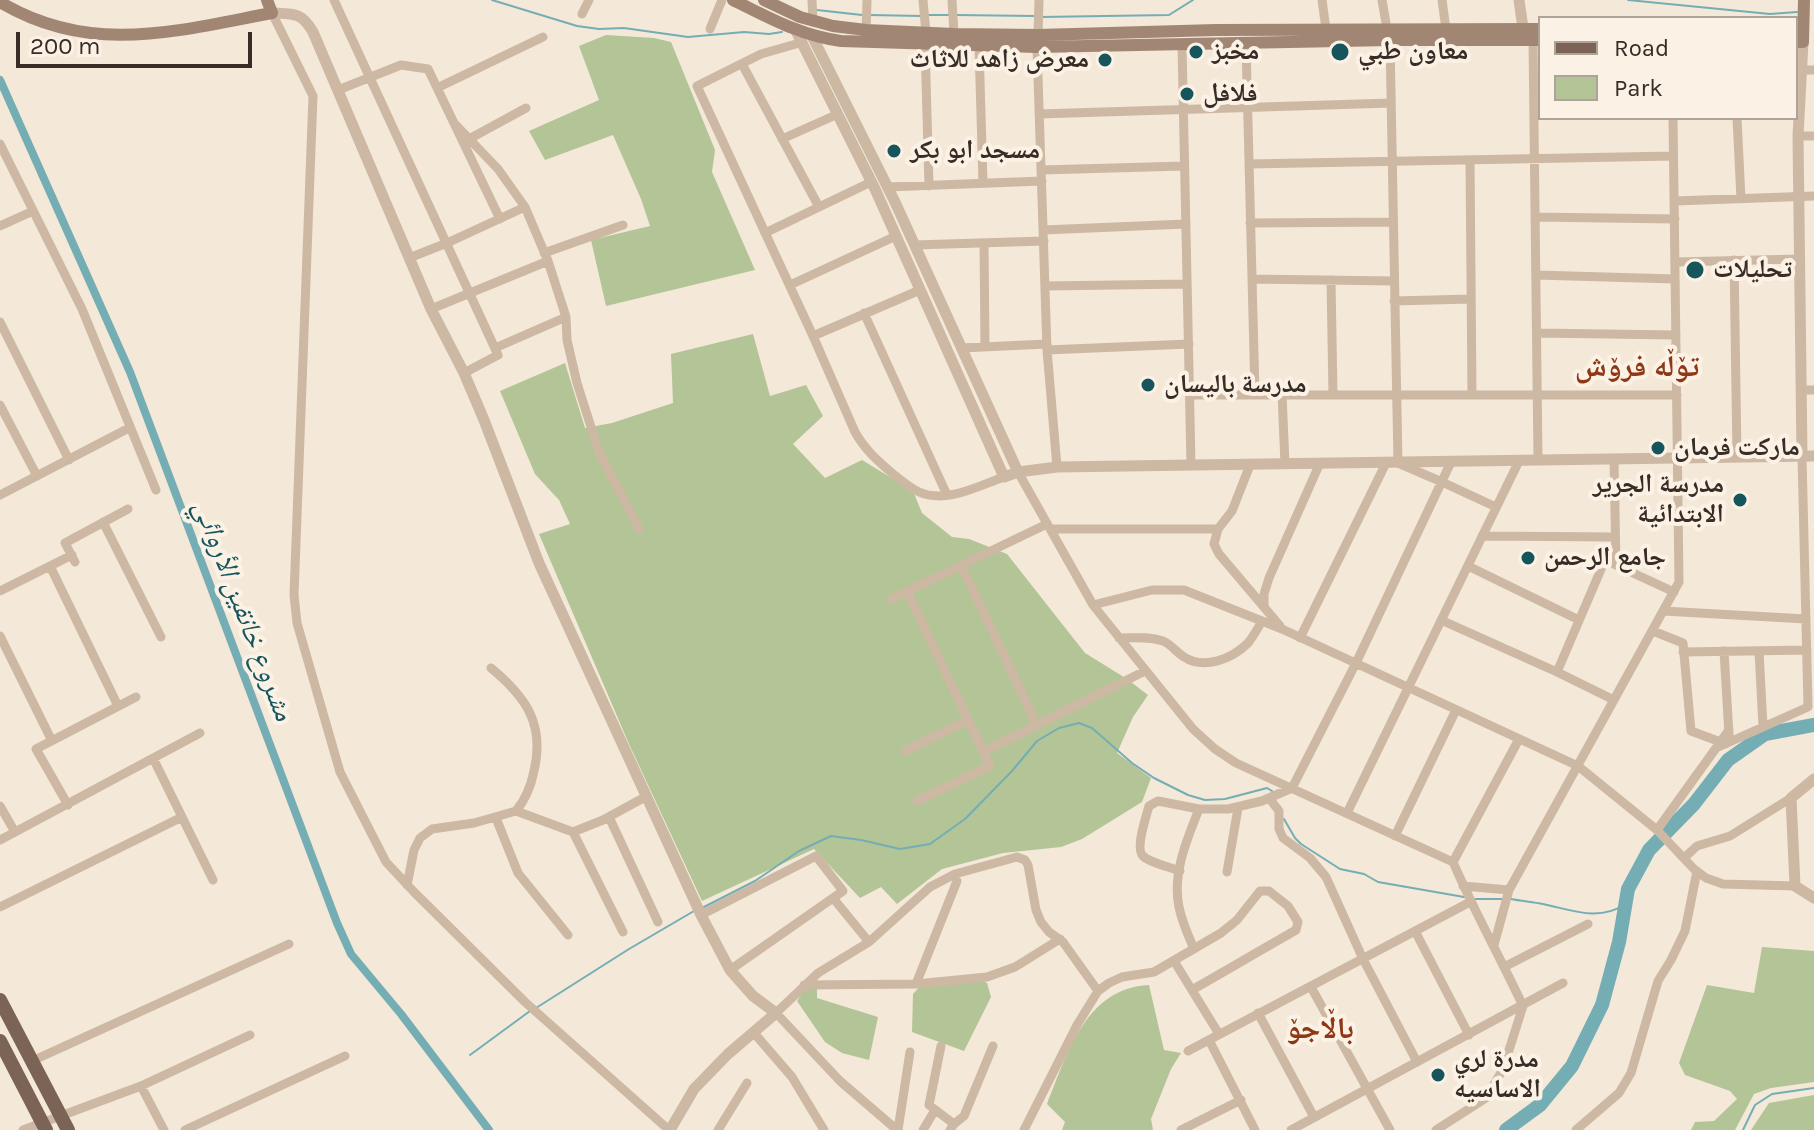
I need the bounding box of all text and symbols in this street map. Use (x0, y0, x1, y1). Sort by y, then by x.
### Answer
scale bar (20, 16, 256, 66)
legend (1538, 16, 1798, 120)
text: 200 m (30, 32, 101, 60)
text: Road (1614, 34, 1669, 62)
place label: مخبز (1212, 36, 1259, 68)
place label: معاون طبي (1358, 36, 1468, 68)
marker: معاون طبي (1329, 41, 1351, 63)
marker: مخبز (1187, 43, 1205, 61)
place label: معرض زاهد للاثاث (910, 44, 1089, 76)
marker: معرض زاهد للاثاث (1096, 51, 1114, 69)
text: Park (1614, 74, 1663, 102)
place label: فلافل (1203, 78, 1258, 110)
marker: فلافل (1178, 85, 1196, 103)
place label: مسجد ابو بكر (910, 135, 1040, 167)
marker: مسجد ابو بكر (885, 142, 903, 160)
place label: تحلیلات (1713, 254, 1792, 286)
marker: تحلیلات (1684, 259, 1706, 281)
district label: تۆڵە فرۆش (1575, 349, 1699, 385)
place label: مدرسة بالیسان (1164, 369, 1307, 401)
marker: مدرسة بالیسان (1139, 376, 1157, 394)
place label: مارکت فرمان (1674, 432, 1800, 464)
marker: مارکت فرمان (1649, 439, 1667, 457)
place label: مدرسة الجرير الابتدائية (1593, 469, 1724, 530)
marker: مدرسة الجرير الابتدائية (1731, 491, 1749, 509)
water label: مشروع خانقين الأروائي (186, 496, 300, 726)
place label: جامع الرحمن (1544, 542, 1666, 574)
marker: جامع الرحمن (1519, 549, 1537, 567)
district label: باڵاجۆ (1286, 1011, 1354, 1047)
place label: مدرة لري الاساسیه (1454, 1044, 1541, 1106)
marker: مدرة لري الاساسیه (1429, 1066, 1447, 1084)

